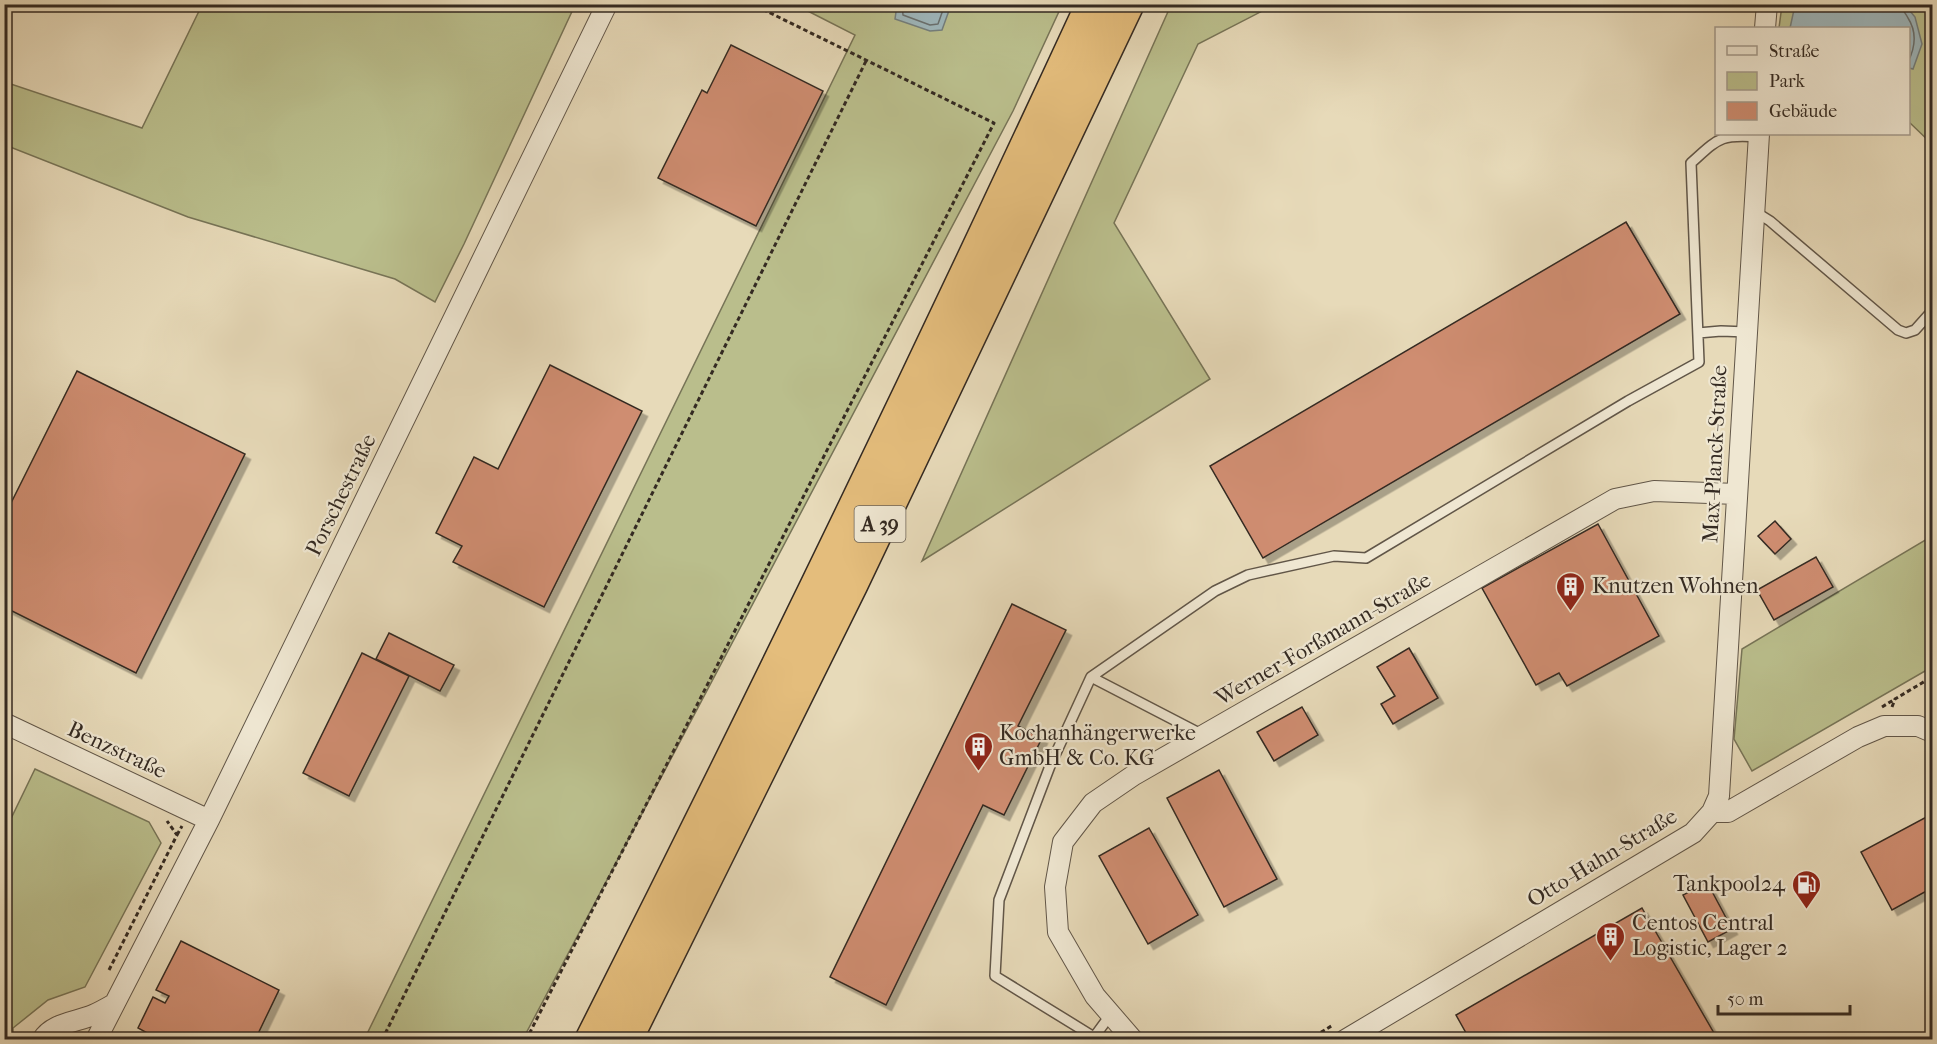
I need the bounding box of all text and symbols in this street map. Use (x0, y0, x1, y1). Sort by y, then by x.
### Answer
legend (1715, 27, 1910, 135)
text: Straße (1769, 41, 1820, 62)
text: Park (1769, 71, 1806, 92)
text: Gebäude (1769, 101, 1837, 122)
street label: Max-Planck-Straße (1697, 364, 1733, 544)
street label: Porschestraße (300, 430, 382, 560)
road number: A 39 (854, 506, 906, 542)
street label: Werner-Forßmann-Straße (1210, 567, 1435, 712)
building icon: Knutzen Wohnen (1555, 570, 1587, 612)
place label: Knutzen Wohnen (1592, 573, 1759, 599)
street label: Benzstraße (63, 716, 171, 784)
place label: Kochanhängerwerke GmbH & Co. KG (999, 720, 1196, 771)
building icon: Kochanhängerwerke GmbH & Co. KG (962, 730, 994, 772)
street label: Otto-Hahn-Straße (1522, 803, 1682, 913)
fuel station icon: Tankpool24 (1790, 868, 1822, 910)
place label: Tankpool24 (1673, 871, 1786, 897)
place label: Centos Central Logistic, Lager 2 (1632, 910, 1788, 961)
building icon: Centos Central Logistic, Lager 2 (1595, 920, 1627, 962)
scale bar (1718, 978, 1850, 1016)
text: 50 m (1727, 989, 1764, 1010)

